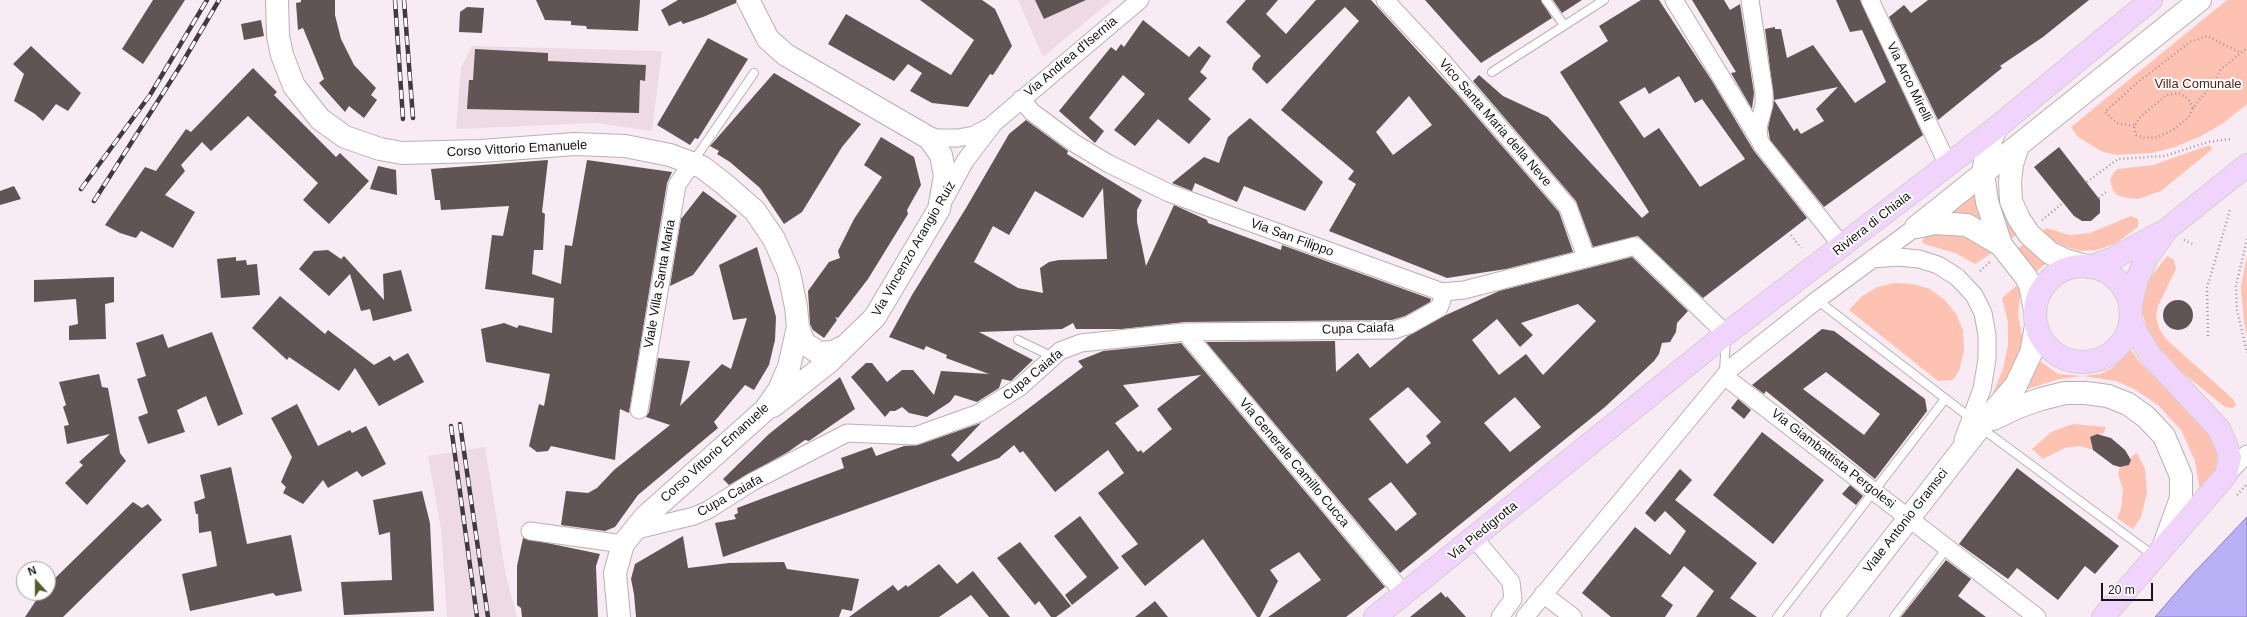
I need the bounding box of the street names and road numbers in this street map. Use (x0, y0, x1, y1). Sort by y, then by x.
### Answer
street label: Via Andrea d'Isernia (1021, 14, 1121, 100)
street label: Via Arco Mirelli (1883, 40, 1935, 124)
street label: Vico Santa Maria della Neve (1435, 56, 1555, 190)
street label: Corso Vittorio Emanuele (446, 138, 588, 160)
street label: Via Vincenzo Arangio Ruiz (869, 179, 959, 319)
street label: Riviera di Chiaia (1830, 189, 1914, 259)
street label: Via San Filippo (1248, 216, 1336, 260)
street label: Viale Villa Santa Maria (641, 218, 679, 350)
street label: Cupa Caiafa (1322, 320, 1394, 338)
street label: Cupa Caiafa (1000, 346, 1066, 404)
street label: Via Generale Camillo Cucca (1236, 396, 1352, 530)
street label: Corso Vittorio Emanuele (658, 400, 772, 506)
street label: Via Giambattista Pergolesi (1768, 406, 1898, 512)
street label: Viale Antonio Gramsci (1860, 466, 1952, 576)
street label: Cupa Caiafa (695, 472, 765, 520)
street label: Via Piedigrotta (1445, 498, 1521, 564)

